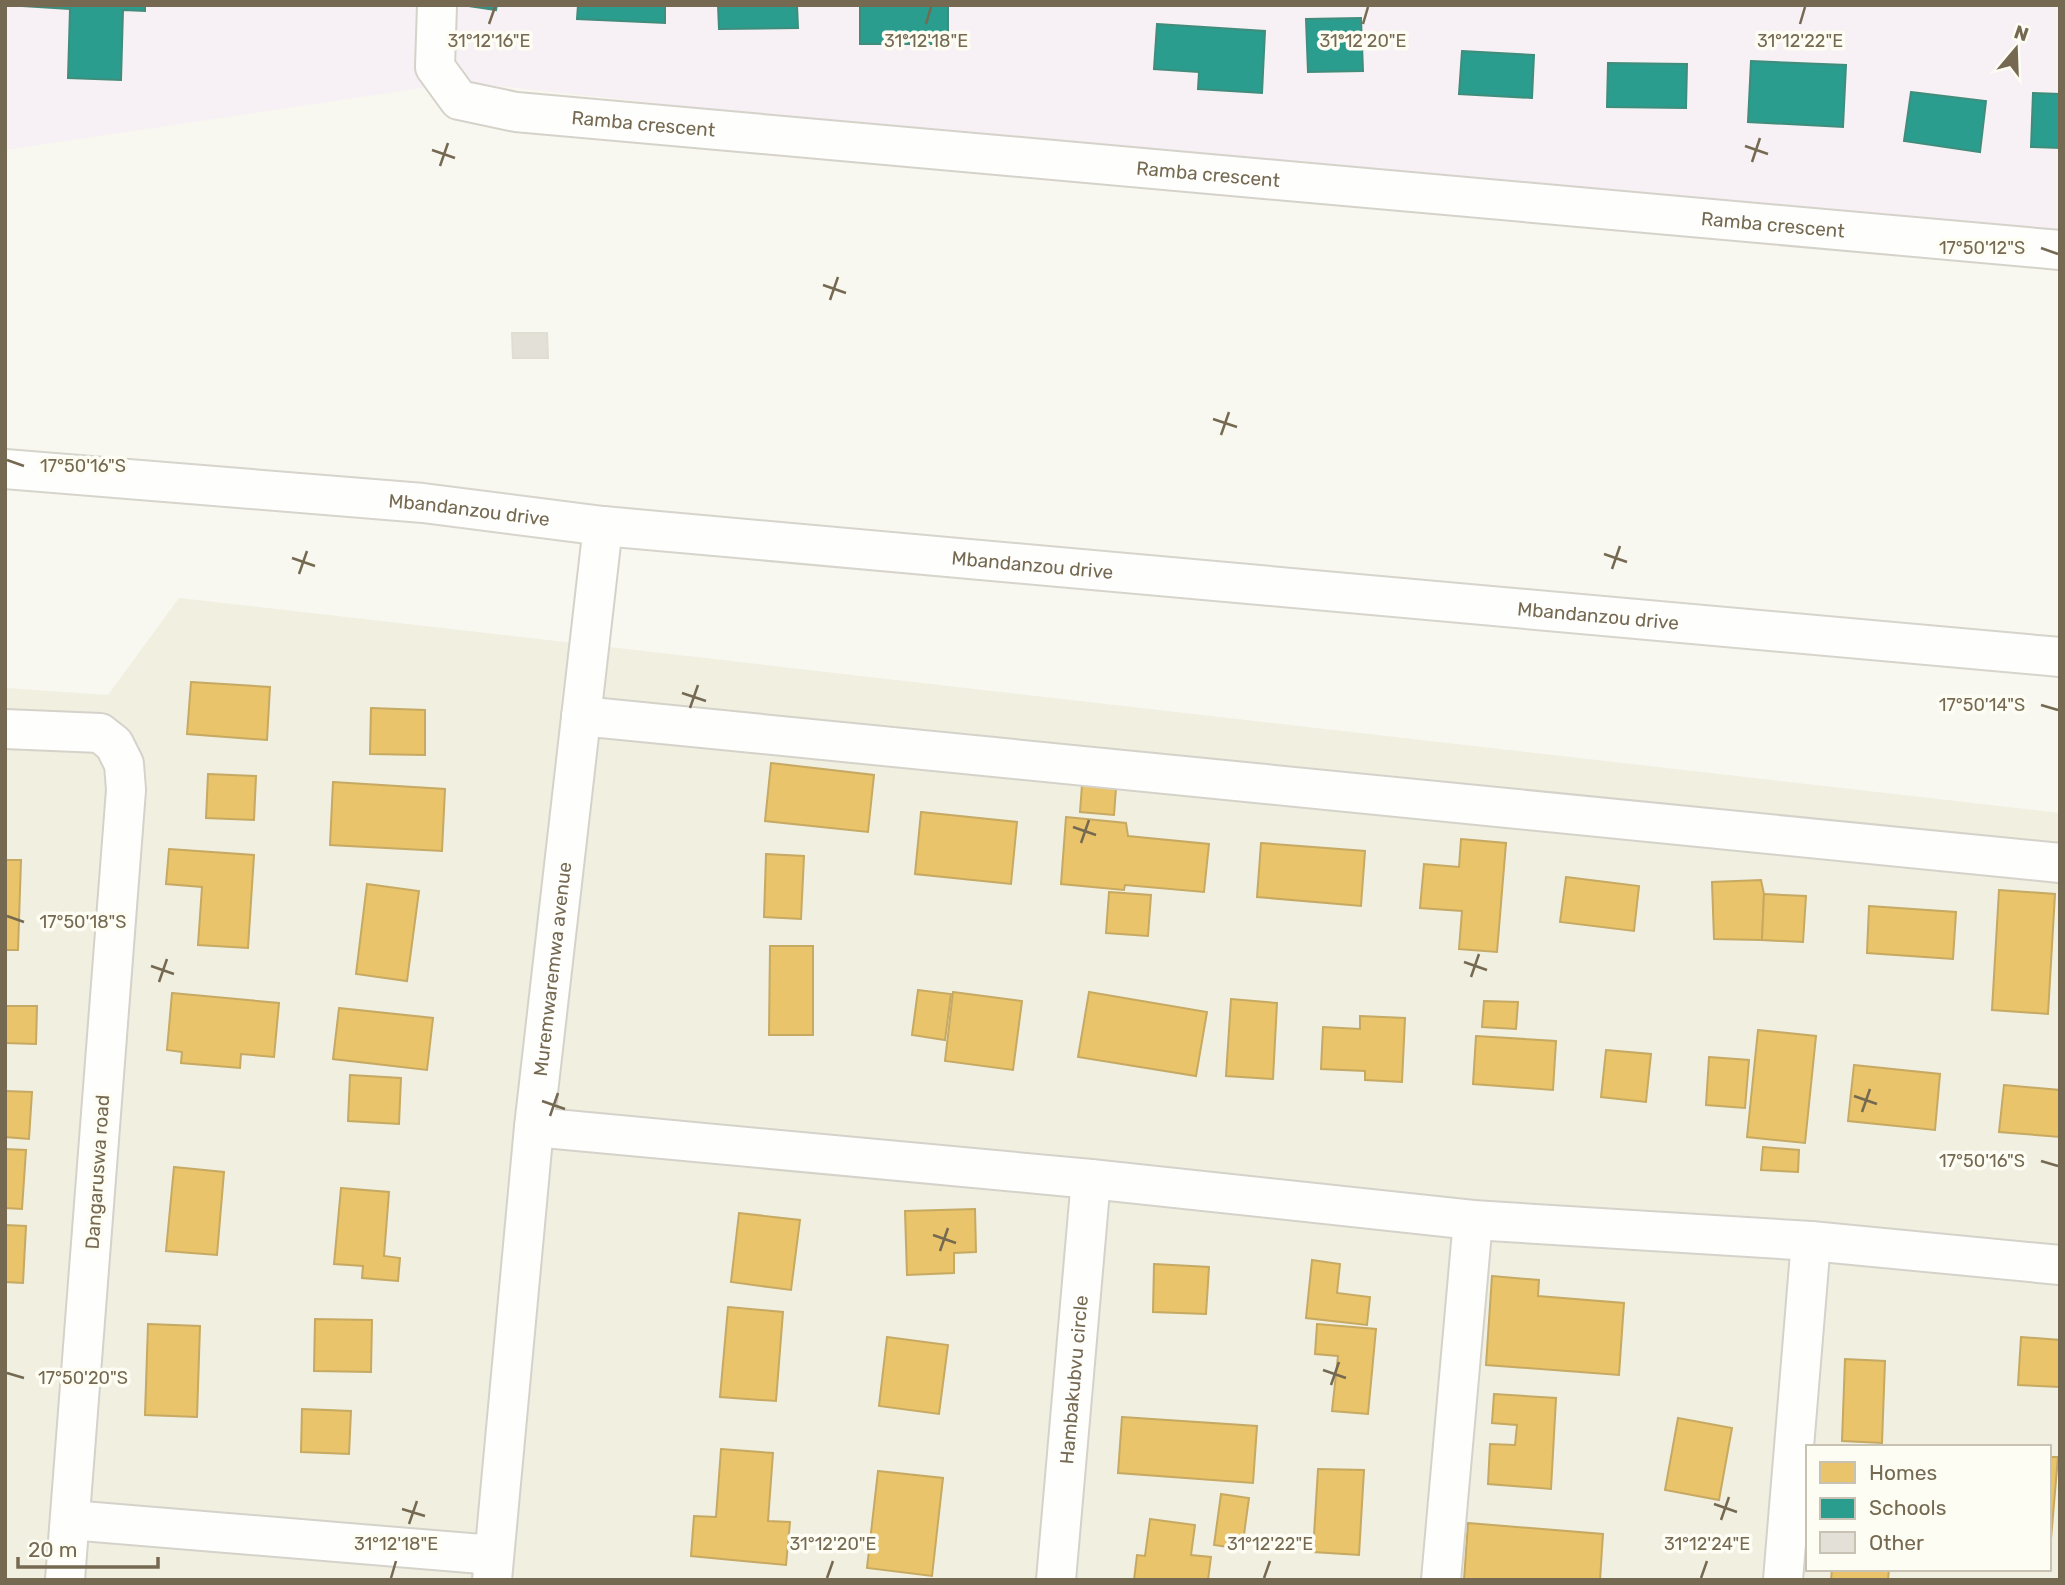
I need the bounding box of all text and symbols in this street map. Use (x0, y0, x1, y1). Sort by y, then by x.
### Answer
north arrow (1981, 14, 2051, 84)
text: N (2011, 20, 2032, 46)
text: 31°12'16"E (448, 30, 530, 52)
text: 31°12'18"E (884, 30, 968, 52)
text: 31°12'20"E (1319, 30, 1407, 52)
text: 31°12'22"E (1757, 30, 1843, 52)
street label: Ramba crescent (571, 106, 717, 142)
street label: Ramba crescent (1135, 156, 1282, 192)
street label: Ramba crescent (1700, 207, 1846, 243)
text: 17°50'12"S (1939, 237, 2025, 259)
text: 17°50'16"S (40, 455, 126, 477)
street label: Mbandanzou drive (388, 489, 551, 531)
street label: Mbandanzou drive (951, 546, 1114, 584)
street label: Mbandanzou drive (1516, 597, 1680, 635)
text: 17°50'14"S (1939, 694, 2025, 716)
street label: Muremwaremwa avenue (529, 861, 576, 1078)
text: 17°50'18"S (39, 911, 127, 933)
street label: Dangaruswa road (81, 1094, 114, 1250)
text: 17°50'16"S (1939, 1150, 2025, 1172)
street label: Hambakubvu circle (1055, 1294, 1093, 1465)
text: 17°50'20"S (38, 1367, 128, 1389)
legend (1806, 1445, 2051, 1571)
text: Homes (1869, 1460, 1937, 1485)
text: Schools (1869, 1495, 1946, 1520)
scale bar (18, 1526, 158, 1570)
text: Other (1869, 1530, 1924, 1555)
text: 31°12'18"E (354, 1533, 438, 1555)
text: 31°12'20"E (789, 1533, 877, 1555)
text: 31°12'22"E (1227, 1533, 1313, 1555)
text: 31°12'24"E (1664, 1533, 1750, 1555)
text: 20 m (28, 1537, 77, 1562)

